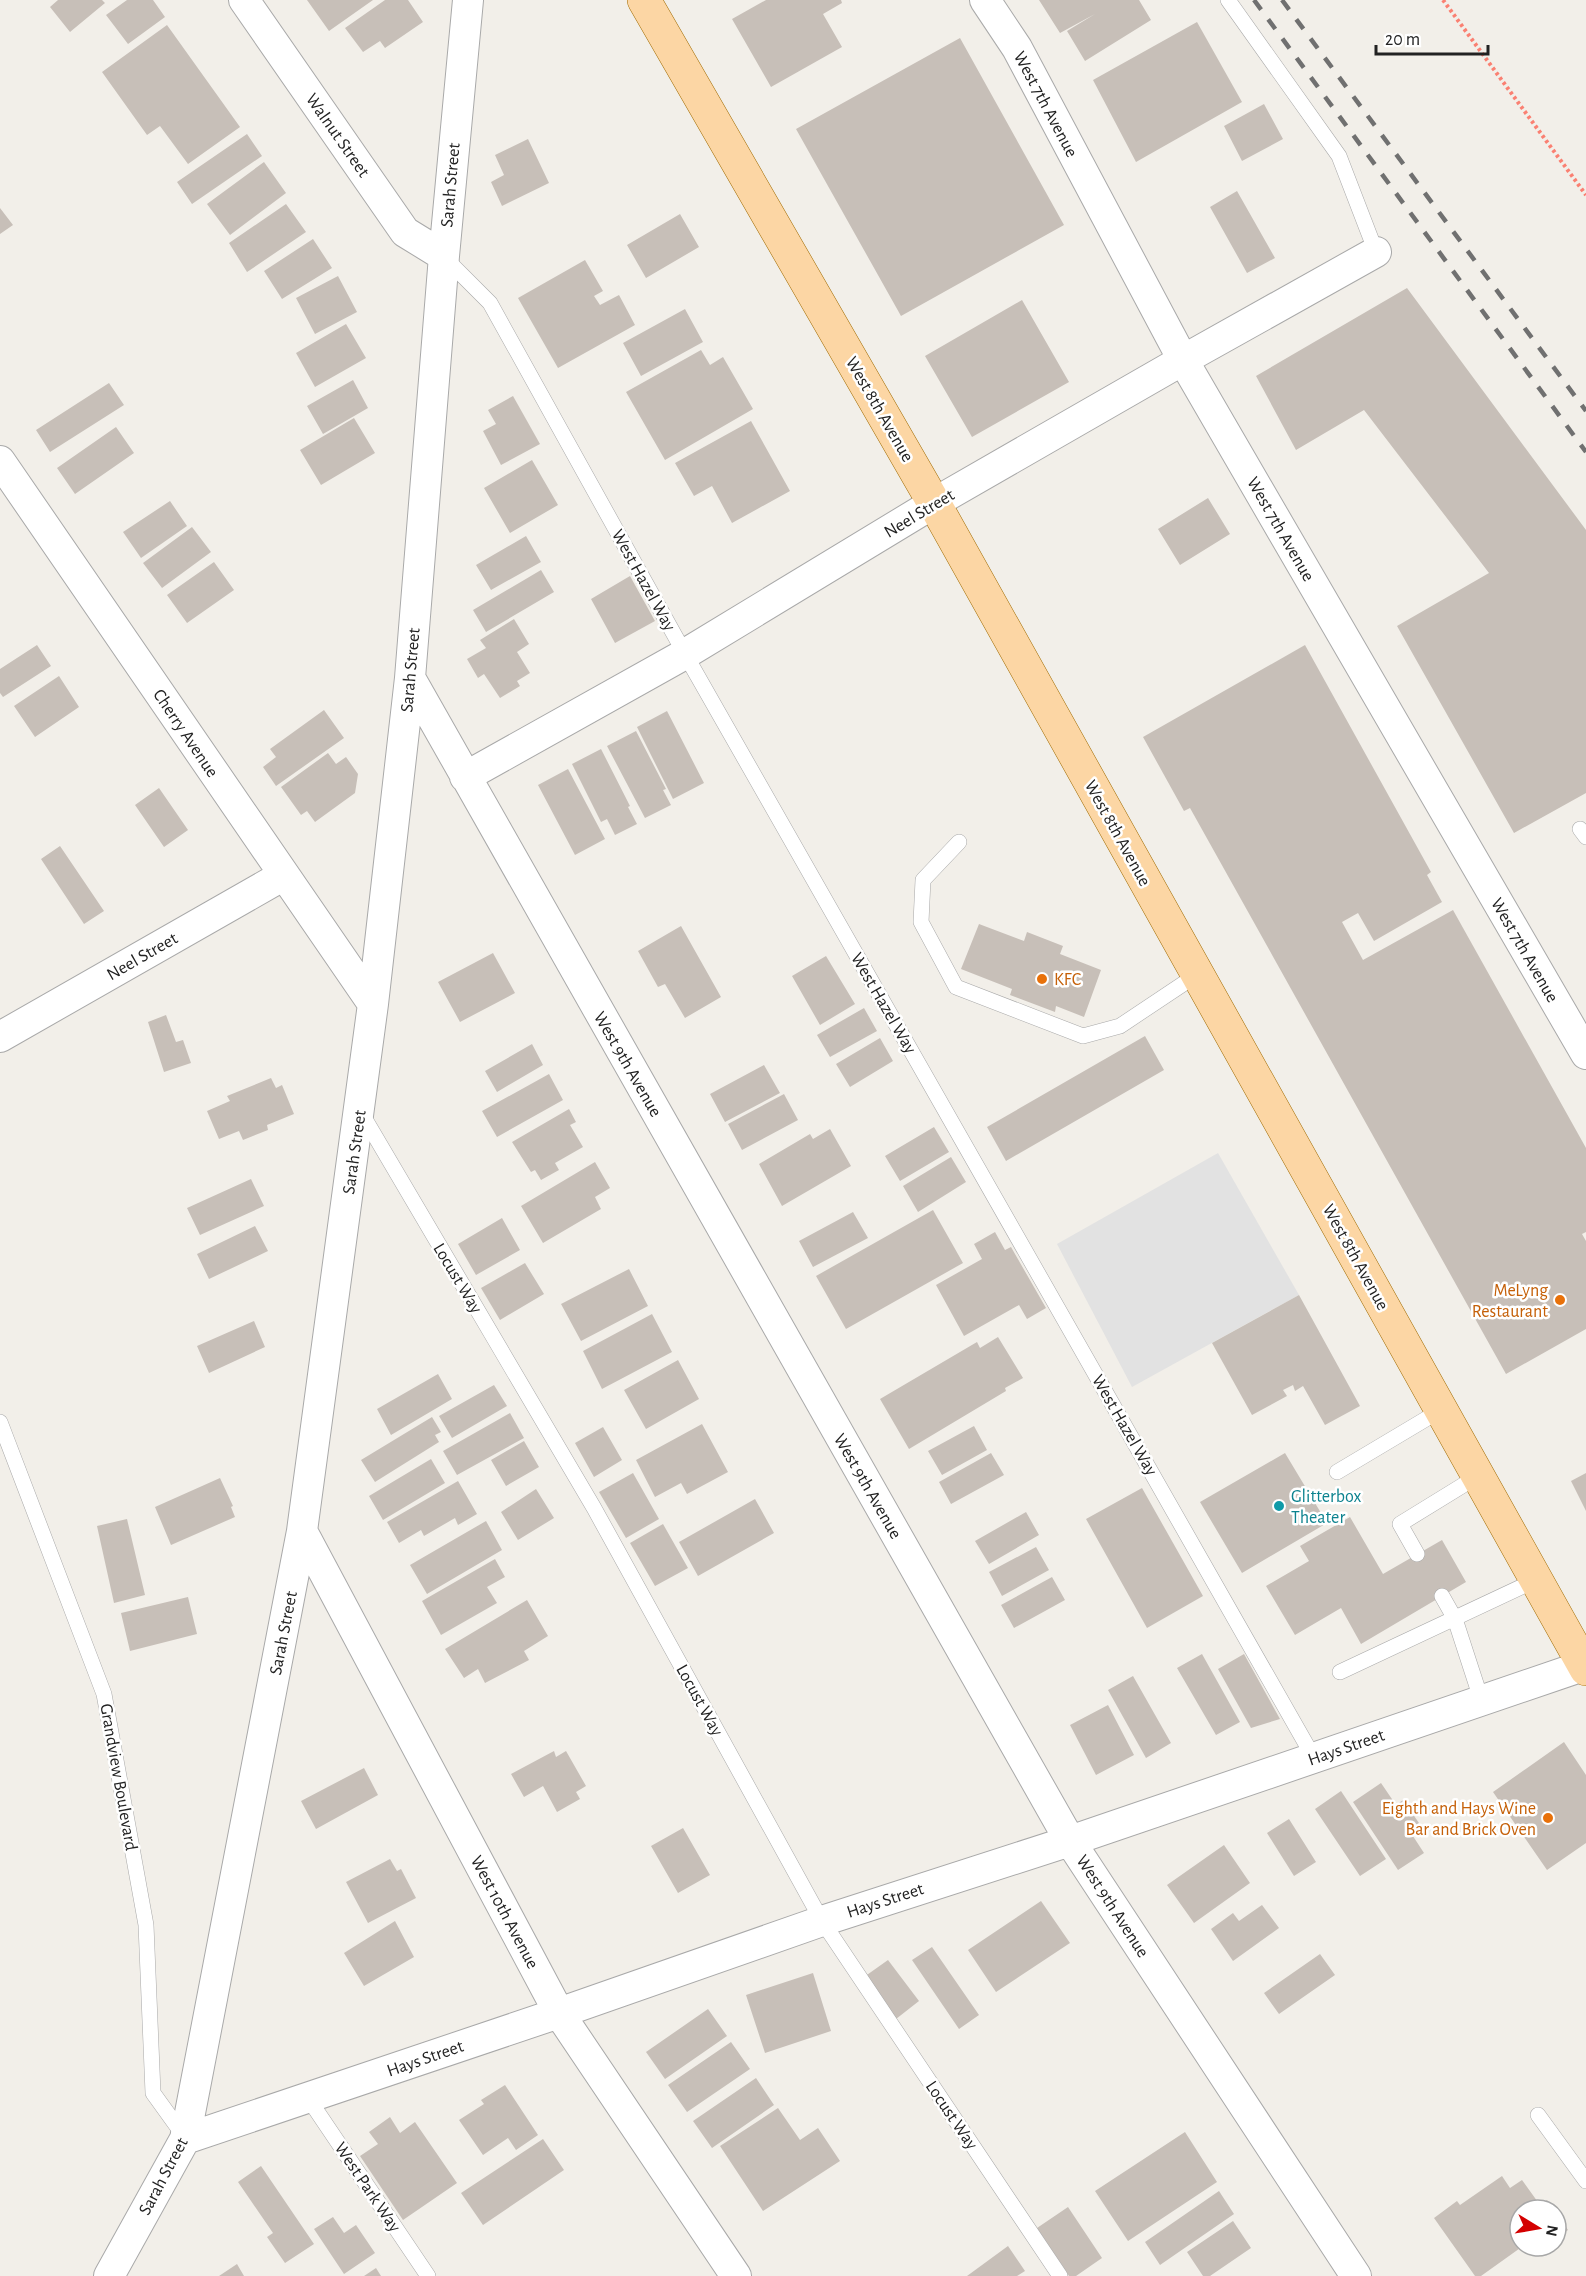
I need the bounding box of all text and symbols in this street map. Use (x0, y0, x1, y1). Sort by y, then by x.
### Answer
scale bar (1376, 18, 1488, 56)
text: 20 m (1385, 31, 1420, 49)
street label: West 7th Avenue (1010, 49, 1081, 160)
street label: Walnut Street (302, 91, 373, 181)
street label: Sarah Street (438, 142, 464, 228)
street label: West 8th Avenue (842, 354, 916, 465)
street label: West 7th Avenue (1243, 474, 1317, 585)
street label: Neel Street (881, 486, 958, 542)
street label: West Hazel Way (608, 527, 679, 635)
street label: Sarah Street (398, 627, 424, 713)
street label: Cherry Avenue (149, 686, 221, 781)
street label: West 8th Avenue (1081, 778, 1154, 889)
street label: West 7th Avenue (1487, 895, 1561, 1006)
street label: Neel Street (104, 929, 181, 984)
street label: West Hazel Way (847, 950, 919, 1057)
place label: KFC (1054, 971, 1081, 989)
marker: KFC (1035, 972, 1049, 986)
street label: West 9th Avenue (590, 1009, 664, 1120)
street label: Sarah Street (340, 1109, 370, 1195)
street label: West 8th Avenue (1319, 1202, 1392, 1313)
street label: Locust Way (429, 1240, 485, 1317)
place label: MeLyng Restaurant (1472, 1282, 1548, 1321)
marker: MeLyng Restaurant (1553, 1293, 1567, 1307)
street label: West Hazel Way (1088, 1372, 1160, 1479)
street label: West 9th Avenue (830, 1431, 904, 1542)
place label: Glitterbox Theater (1291, 1488, 1362, 1527)
marker: Glitterbox Theater (1272, 1499, 1286, 1513)
street label: Sarah Street (267, 1590, 301, 1677)
street label: Locust Way (672, 1662, 726, 1739)
street label: Grandview Boulevard (96, 1702, 140, 1852)
street label: Hays Street (1306, 1726, 1387, 1769)
place label: Eighth and Hays Wine Bar and Brick Oven (1382, 1800, 1536, 1839)
marker: Eighth and Hays Wine Bar and Brick Oven (1541, 1811, 1555, 1825)
street label: West 9th Avenue (1072, 1852, 1152, 1961)
street label: West 10th Avenue (467, 1853, 541, 1972)
street label: Hays Street (845, 1880, 926, 1922)
street label: Hays Street (385, 2037, 466, 2080)
street label: Locust Way (922, 2078, 981, 2153)
street label: Sarah Street (136, 2135, 192, 2218)
street label: West Park Way (331, 2139, 404, 2236)
north arrow (1508, 2198, 1568, 2258)
text: N (1543, 2224, 1561, 2238)

